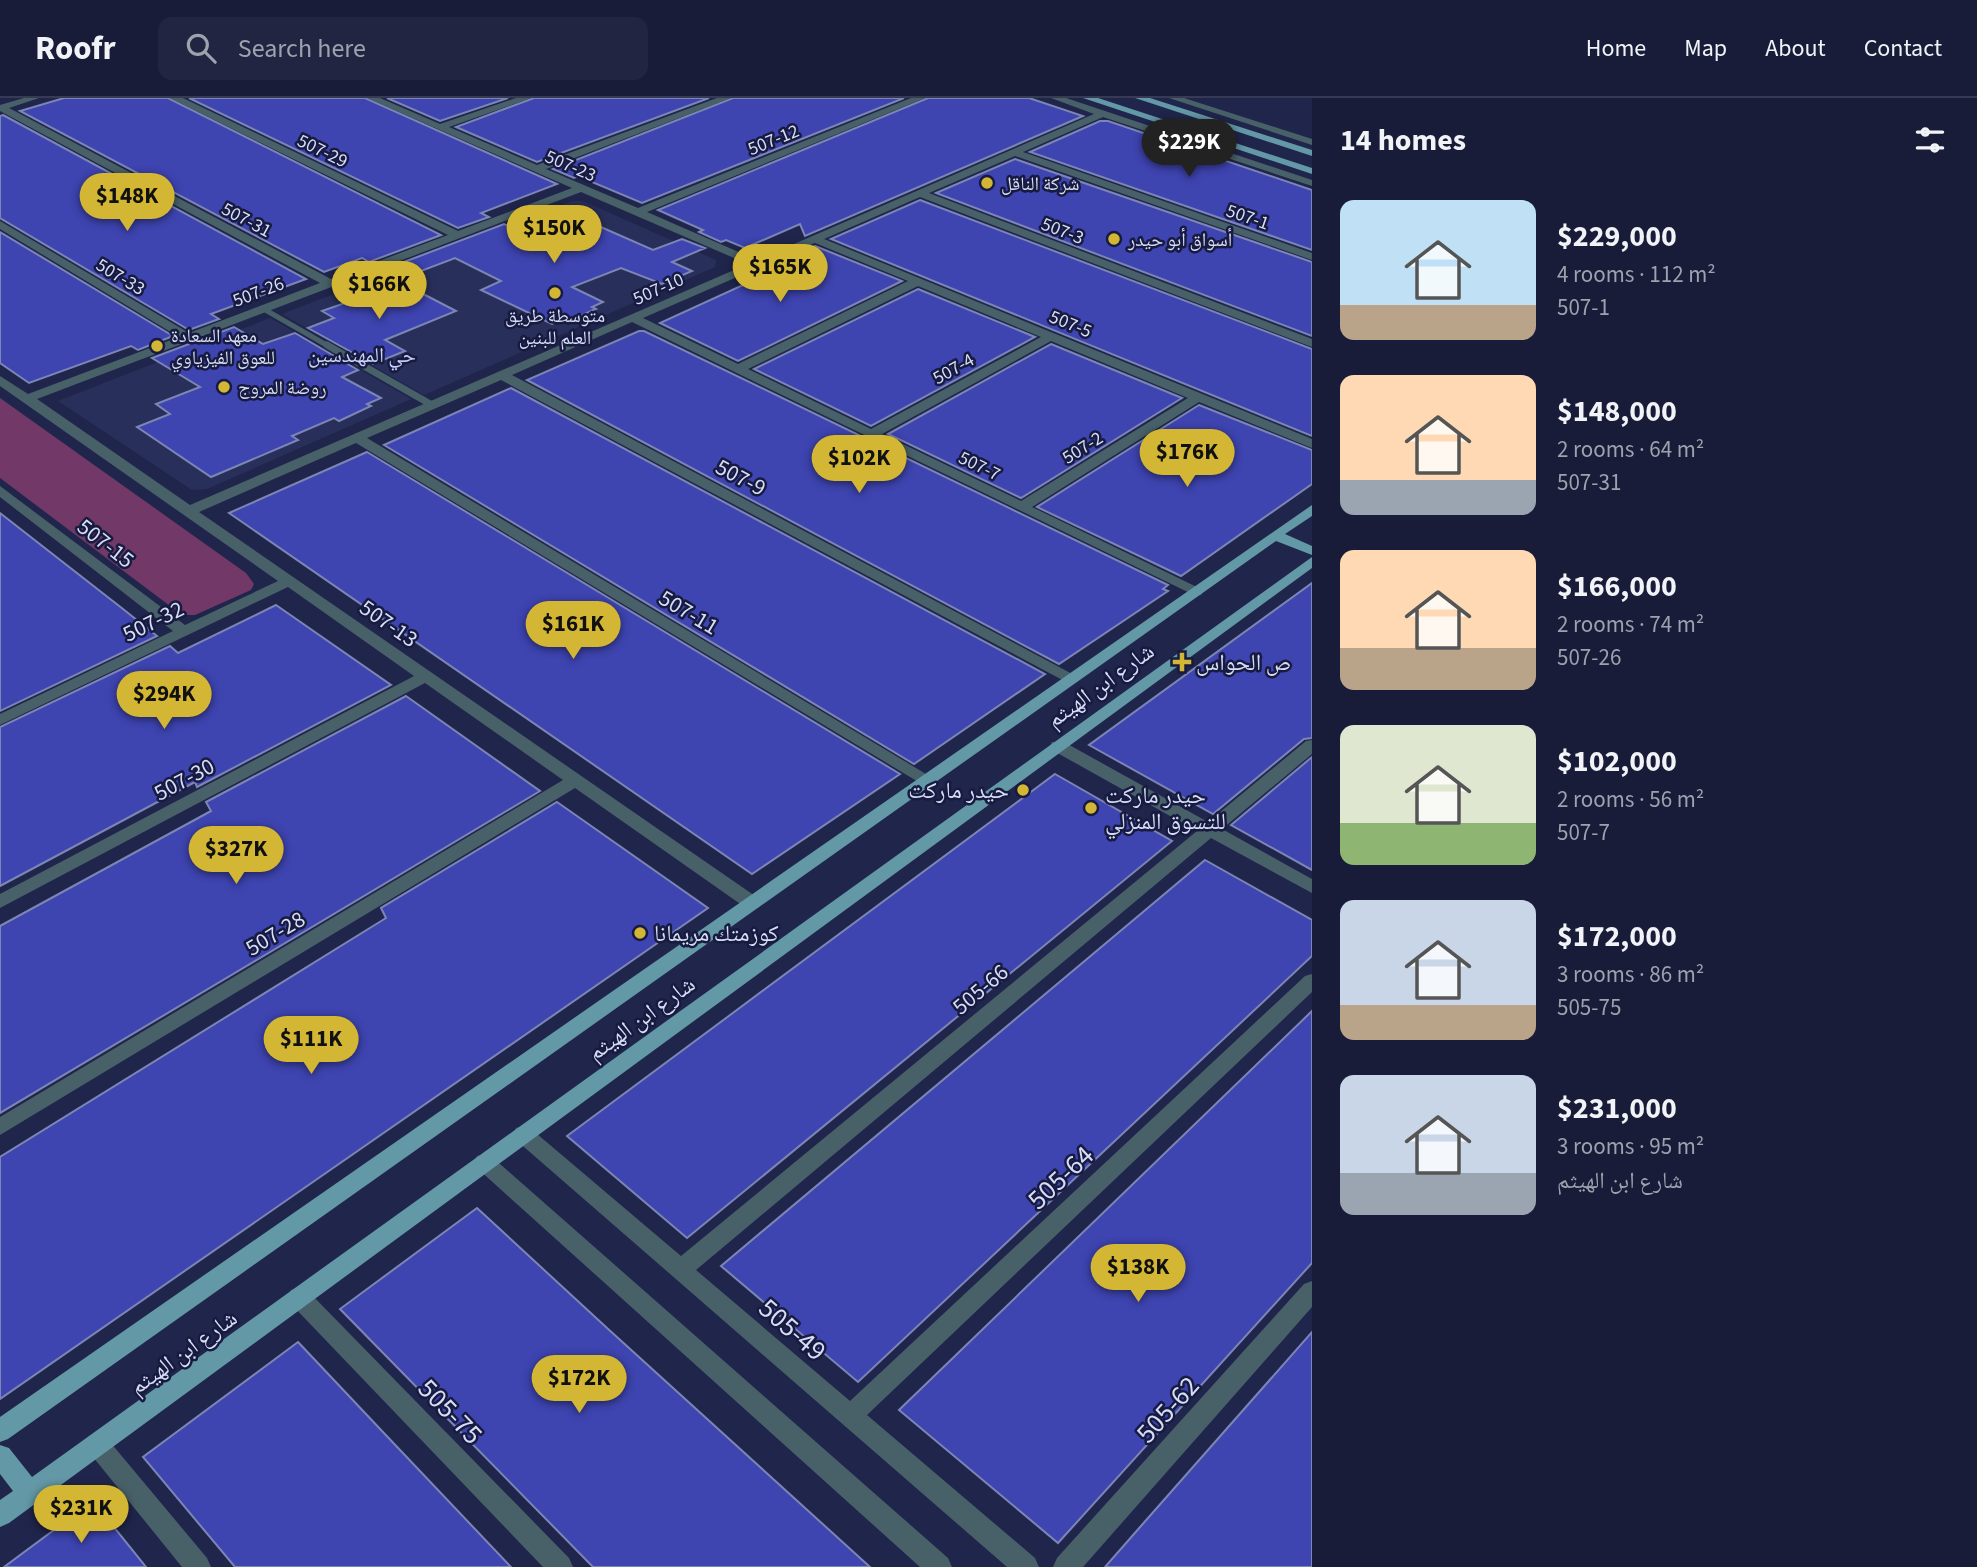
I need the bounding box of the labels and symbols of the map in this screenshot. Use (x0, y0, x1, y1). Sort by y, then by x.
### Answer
street label: 507-12 (744, 118, 803, 163)
pin: $229K (1140, 120, 1238, 179)
street label: 507-29 (293, 128, 352, 175)
street label: 507-23 (541, 144, 600, 189)
place label: شركة الناقل (1001, 171, 1080, 198)
pin: $148K (78, 174, 176, 233)
marker: شركة الناقل (979, 175, 995, 191)
street label: 507-31 (217, 196, 276, 245)
street label: 507-1 (1222, 198, 1273, 237)
pin: $150K (505, 206, 603, 265)
street label: 507-3 (1037, 211, 1088, 252)
place label: أسواق أبو حيدر (1127, 227, 1232, 254)
marker: أسواق أبو حيدر (1106, 231, 1122, 247)
pin: $165K (731, 244, 829, 304)
street label: 507-33 (91, 252, 150, 303)
pin: $166K (330, 262, 428, 321)
street label: 507-10 (629, 266, 688, 313)
street label: 507-26 (229, 270, 288, 315)
marker: متوسطة طريق العلم للبنين (547, 285, 563, 301)
place label: متوسطة طريق العلم للبنين (505, 303, 605, 352)
street label: 507-5 (1045, 304, 1096, 345)
place label: معهد السعادة للعوق الفيزياوي (171, 323, 275, 373)
marker: معهد السعادة للعوق الفيزياوي (149, 338, 165, 354)
district label: حي المهندسين (308, 340, 416, 371)
street label: 507-4 (928, 347, 979, 392)
place label: روضة المروج (238, 375, 327, 402)
marker: روضة المروج (216, 379, 232, 395)
street label: 507-2 (1057, 425, 1108, 471)
pin: $176K (1138, 430, 1236, 489)
pin: $102K (810, 436, 908, 495)
street label: 507-7 (954, 445, 1005, 488)
street label: 507-9 (710, 450, 772, 504)
street label: 507-15 (70, 511, 141, 576)
street label: 507-11 (653, 582, 725, 643)
street label: 507-13 (353, 591, 425, 655)
street label: 507-32 (117, 593, 189, 650)
pin: $161K (524, 602, 622, 661)
street label: شارع ابن الهيثم (1040, 635, 1161, 736)
place label: ص الحواس (1196, 646, 1291, 679)
marker: ص الحواس (1174, 654, 1190, 670)
pin: $294K (115, 672, 213, 731)
street label: 507-30 (148, 750, 220, 809)
place label: حيدر ماركت (908, 774, 1009, 807)
place label: حيدر ماركت للتسوق المنزلي (1105, 779, 1226, 840)
marker: حيدر ماركت (1015, 782, 1031, 798)
marker: حيدر ماركت للتسوق المنزلي (1083, 800, 1099, 816)
pin: $327K (187, 826, 285, 886)
street label: 507-28 (239, 903, 311, 964)
place label: كوزمتك مريمانا (654, 917, 779, 950)
marker: كوزمتك مريمانا (632, 925, 648, 941)
street label: 505-66 (945, 956, 1016, 1023)
street label: شارع ابن الهيثم (581, 968, 702, 1069)
pin: $111K (262, 1016, 360, 1076)
street label: 505-64 (1018, 1136, 1103, 1219)
pin: $138K (1089, 1244, 1187, 1304)
street label: 505-49 (750, 1289, 835, 1371)
street label: شارع ابن الهيثم (123, 1302, 244, 1403)
pin: $172K (530, 1356, 628, 1415)
street label: 505-62 (1127, 1367, 1209, 1452)
street label: 505-75 (409, 1370, 492, 1454)
pin: $231K (32, 1486, 130, 1545)

